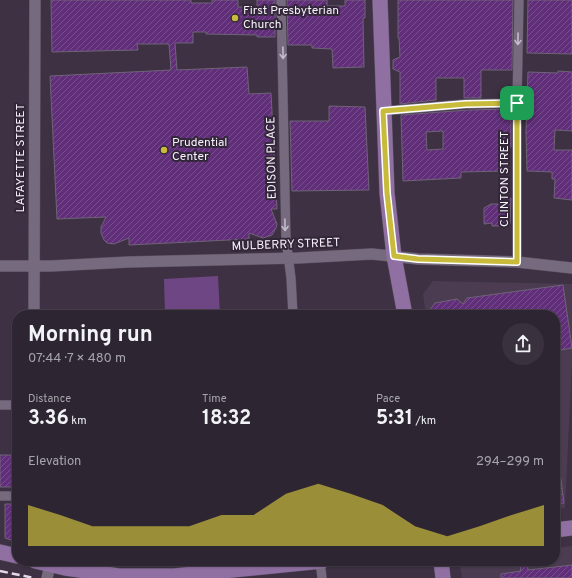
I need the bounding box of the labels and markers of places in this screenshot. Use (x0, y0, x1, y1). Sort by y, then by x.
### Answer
place label: First Presbyterian Church (243, 3, 339, 33)
marker: First Presbyterian Church (230, 13, 240, 23)
pin (500, 86, 534, 120)
place label: Prudential Center (172, 135, 228, 165)
marker: Prudential Center (159, 145, 169, 155)

